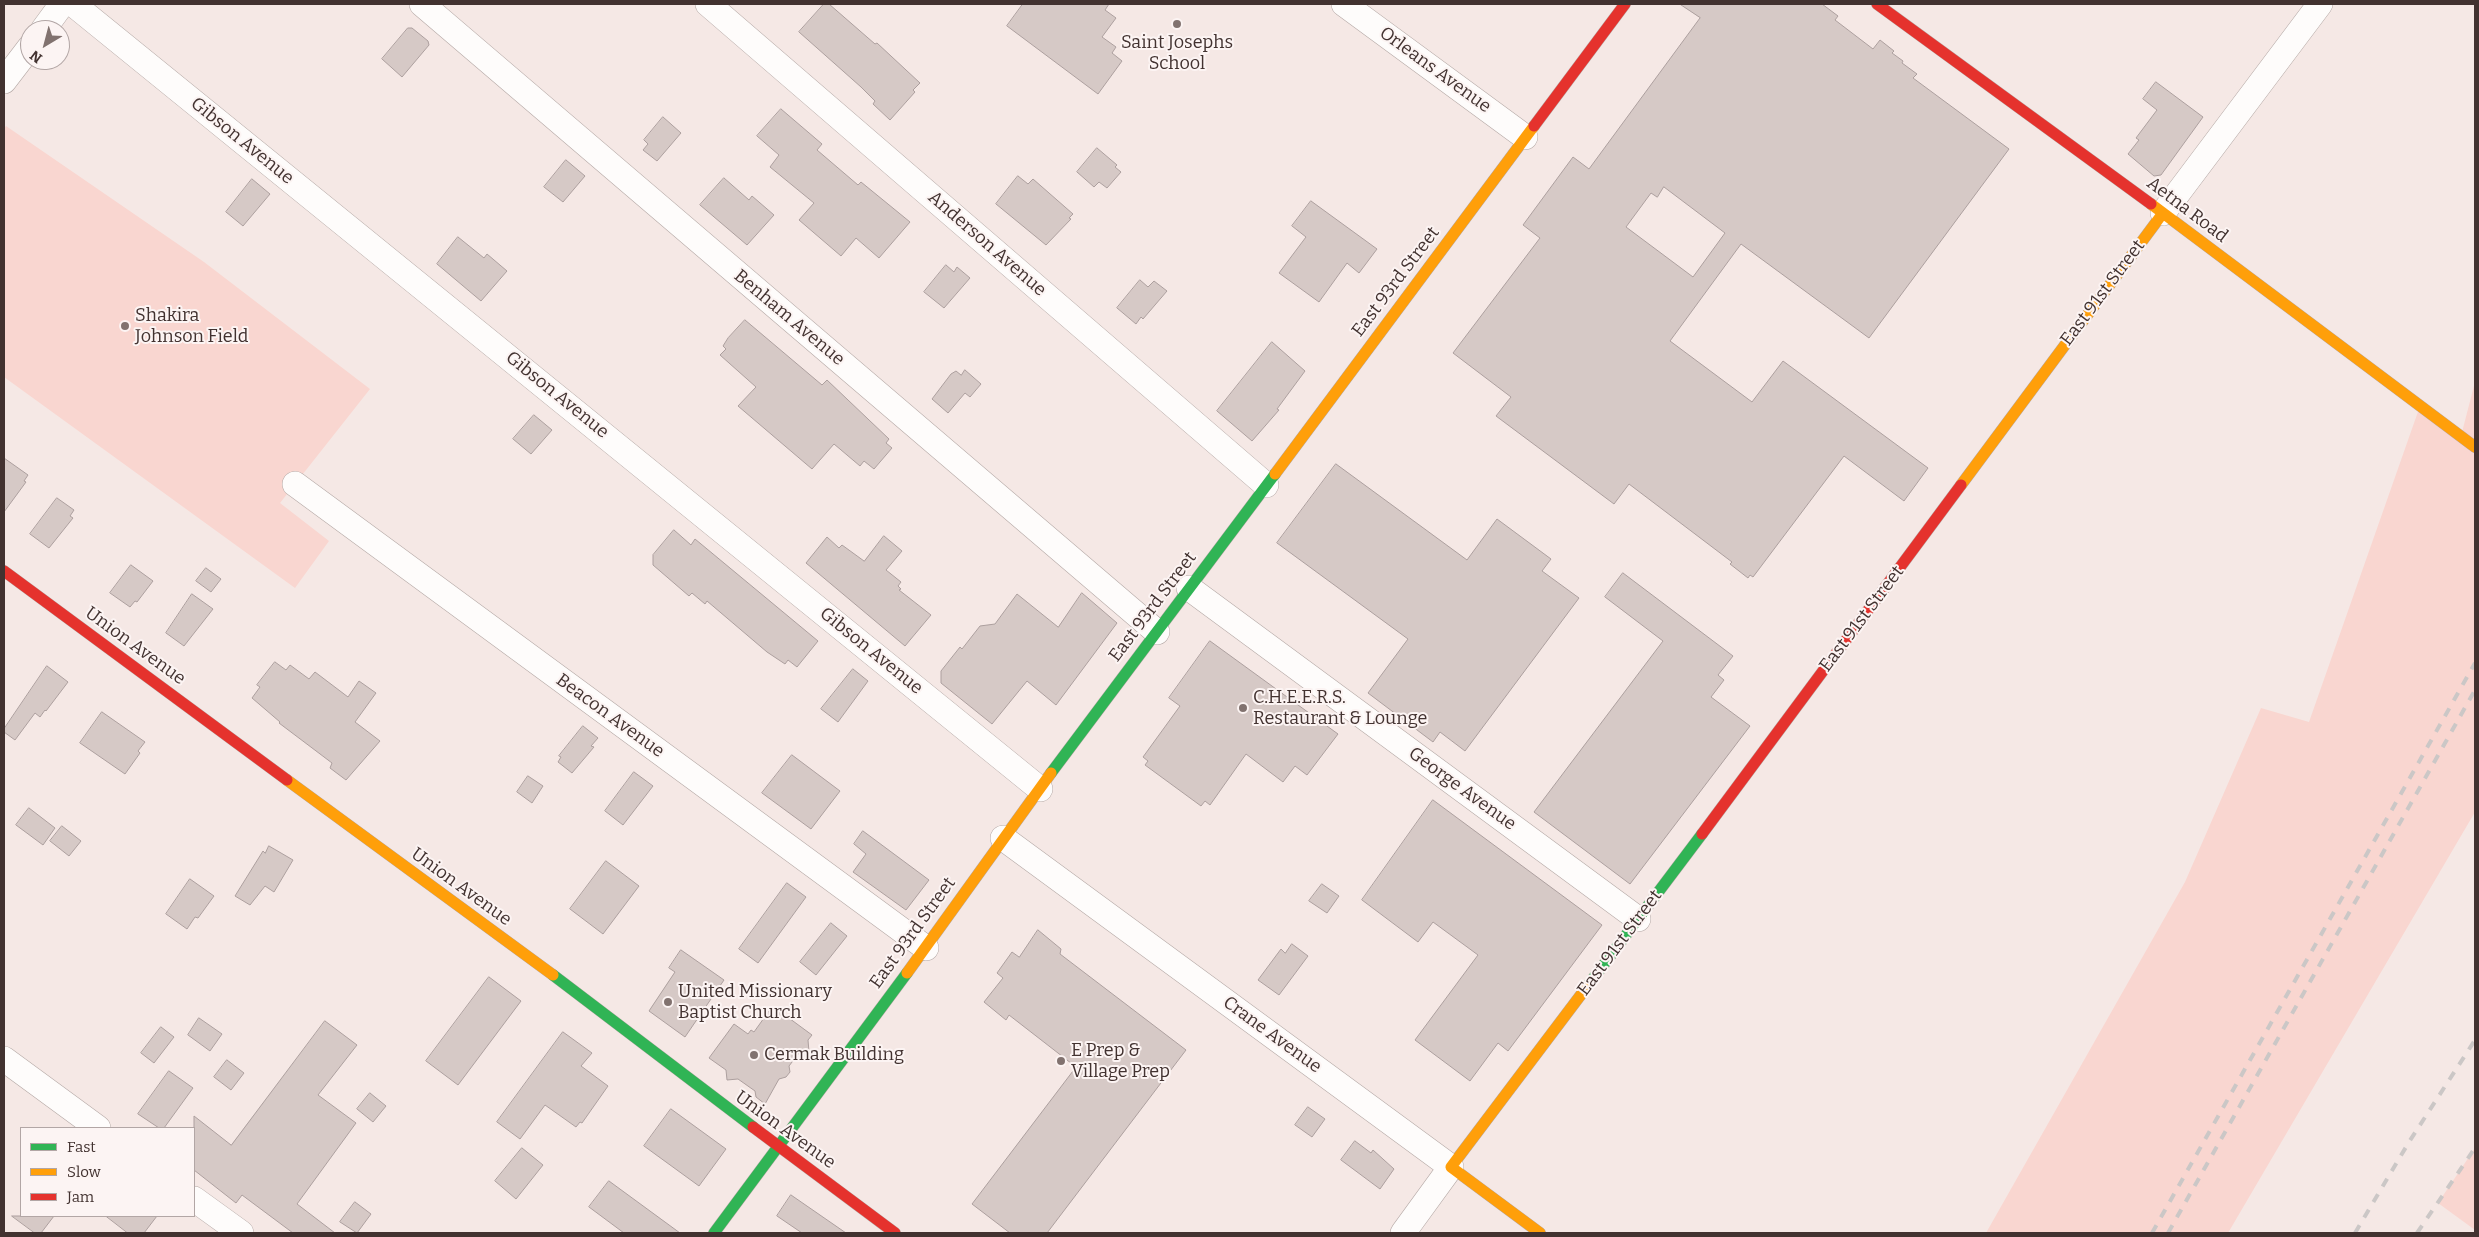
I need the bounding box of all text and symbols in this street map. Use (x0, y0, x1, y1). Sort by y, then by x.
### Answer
marker: Saint Josephs School (1171, 18, 1183, 30)
north arrow (20, 20, 70, 70)
street label: Orleans Avenue (1375, 22, 1495, 118)
place label: Saint Josephs School (1121, 32, 1233, 74)
text: N (27, 47, 46, 67)
street label: Gibson Avenue (186, 93, 298, 189)
street label: Aetna Road (2142, 173, 2232, 247)
street label: Anderson Avenue (924, 187, 1050, 301)
street label: East 93rd Street (1348, 223, 1444, 341)
street label: East 91st Street (2056, 236, 2150, 350)
street label: Benham Avenue (729, 265, 849, 371)
place label: Shakira Johnson Field (135, 305, 248, 348)
marker: Shakira Johnson Field (119, 320, 131, 332)
street label: Gibson Avenue (501, 347, 613, 443)
street label: East 93rd Street (1105, 548, 1201, 666)
street label: East 91st Street (1815, 562, 1909, 676)
street label: Union Avenue (81, 602, 189, 690)
street label: Gibson Avenue (815, 603, 927, 699)
street label: Beacon Avenue (552, 669, 668, 763)
place label: C.H.E.E.R.S. Restaurant & Lounge (1253, 687, 1427, 730)
marker: C.H.E.E.R.S. Restaurant & Lounge (1237, 702, 1249, 714)
street label: George Avenue (1404, 743, 1520, 835)
street label: Union Avenue (407, 843, 515, 931)
street label: East 93rd Street (865, 873, 961, 993)
street label: East 91st Street (1573, 886, 1667, 1000)
place label: United Missionary Baptist Church (678, 981, 832, 1024)
street label: Crane Avenue (1219, 992, 1325, 1078)
marker: United Missionary Baptist Church (662, 996, 674, 1008)
place label: E Prep & Village Prep (1071, 1040, 1170, 1082)
place label: Cermak Building (764, 1044, 904, 1066)
marker: Cermak Building (748, 1049, 760, 1061)
marker: E Prep & Village Prep (1055, 1055, 1067, 1067)
street label: Union Avenue (731, 1086, 839, 1174)
legend (20, 1127, 195, 1217)
text: Fast (67, 1138, 96, 1156)
text: Slow (67, 1163, 101, 1181)
text: Jam (67, 1188, 94, 1206)

